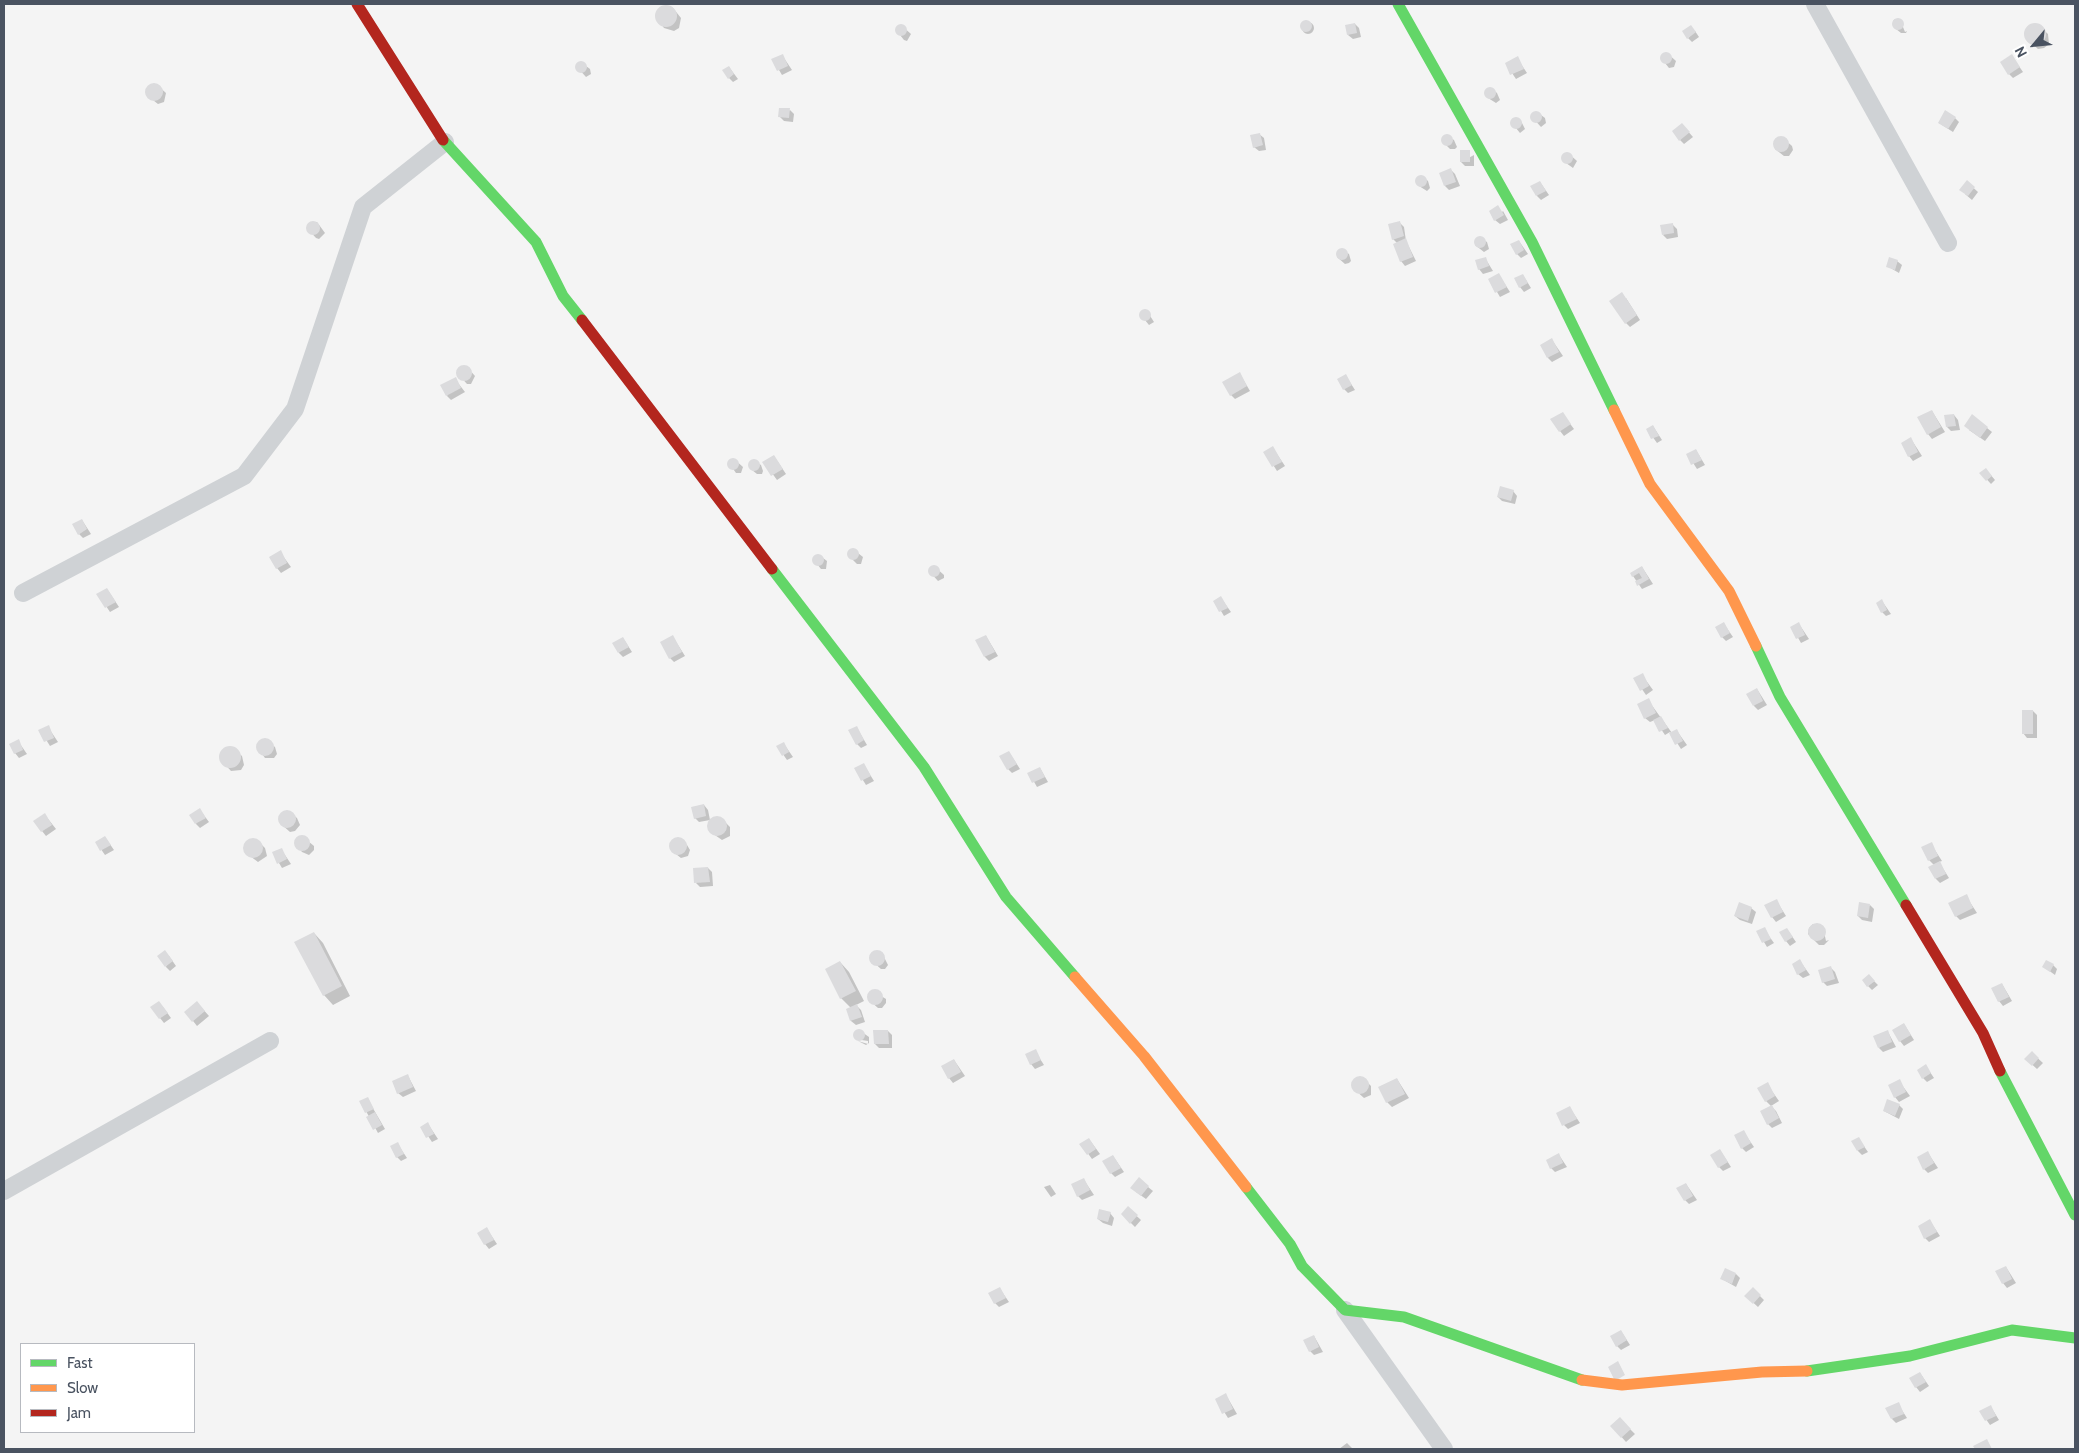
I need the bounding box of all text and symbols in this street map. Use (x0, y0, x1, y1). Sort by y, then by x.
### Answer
north arrow (2009, 20, 2059, 70)
text: N (2010, 43, 2031, 61)
legend (20, 1343, 195, 1433)
text: Fast (67, 1354, 92, 1372)
text: Slow (67, 1379, 98, 1397)
text: Jam (67, 1404, 91, 1422)

